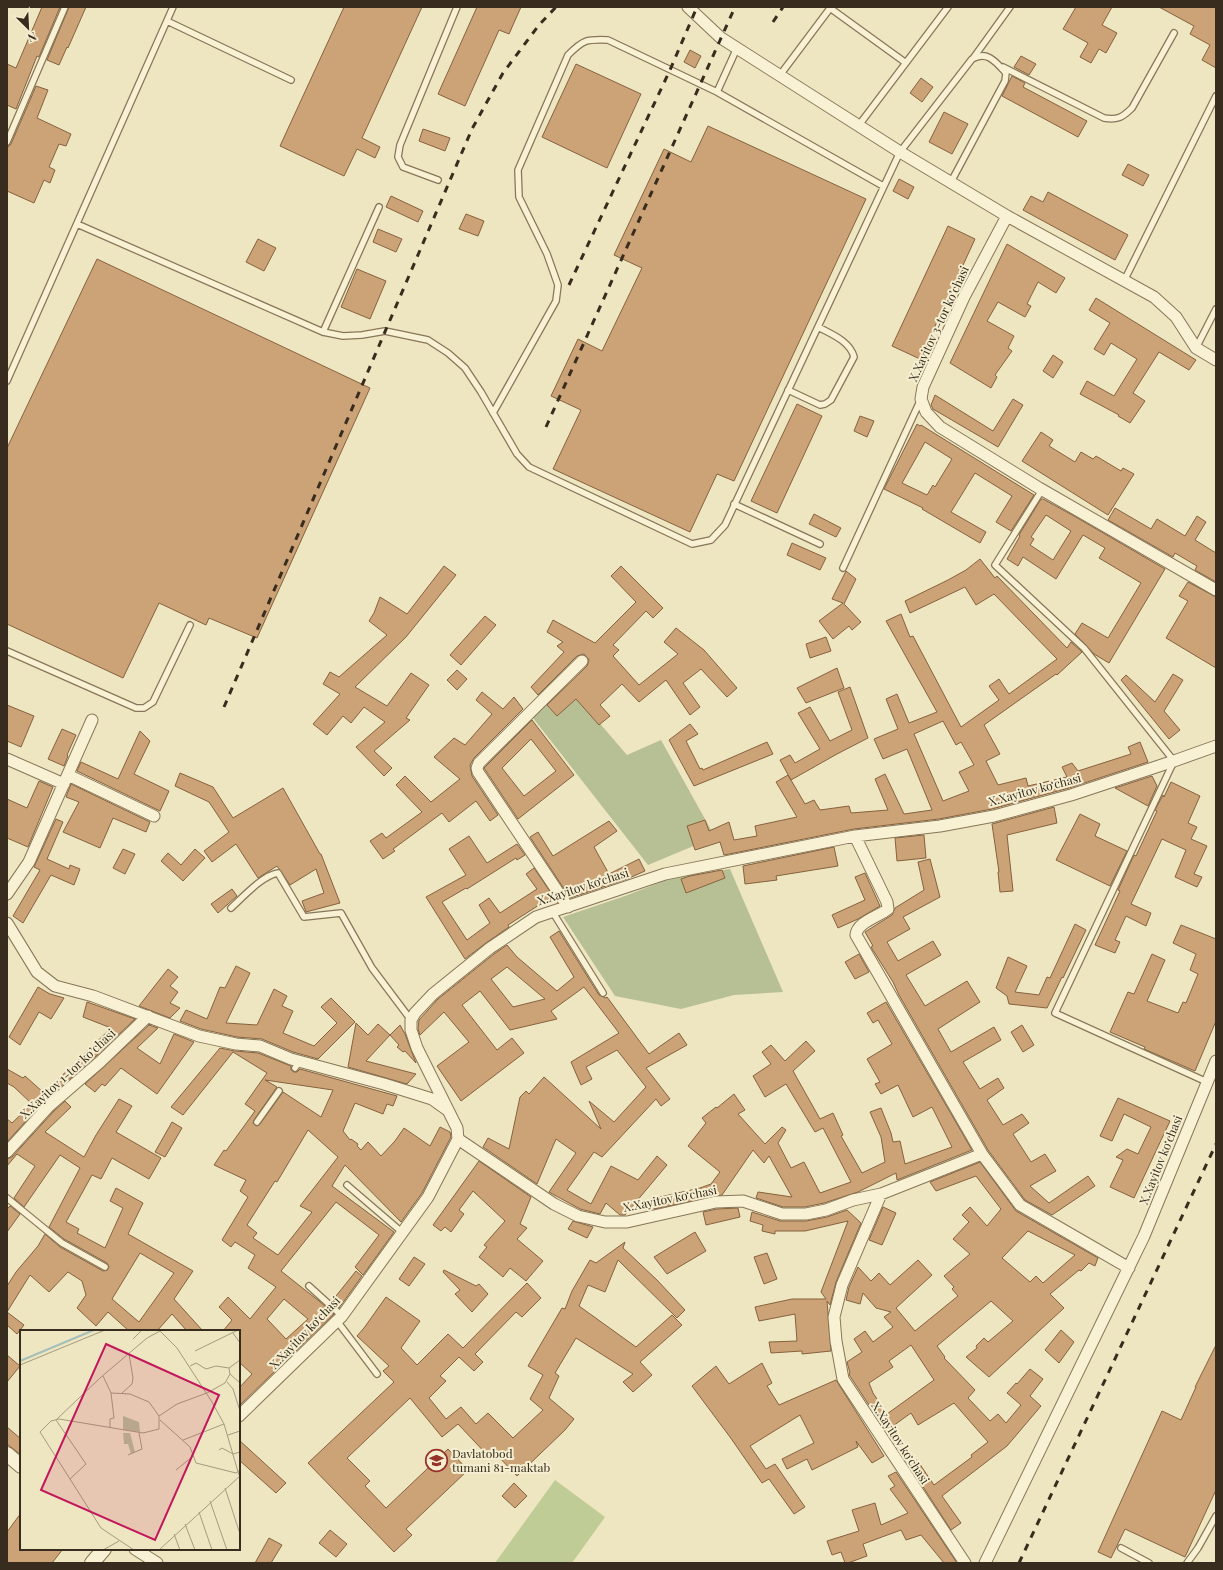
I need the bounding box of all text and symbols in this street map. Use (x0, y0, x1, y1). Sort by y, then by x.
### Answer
north arrow (8, 8, 48, 48)
text: N (26, 29, 39, 46)
street label: X.Xayitov 3-tor koʼchasi (904, 263, 972, 384)
street label: X.Xayitov koʻchasi (987, 769, 1083, 809)
street label: X.Xayitov koʻchasi (535, 864, 631, 908)
street label: X.Xayitov 1-tor koʼchasi (16, 1025, 119, 1122)
street label: X.Xayitov koʻchasi (1135, 1112, 1185, 1207)
street label: X.Xayitov koʻchasi (622, 1181, 719, 1215)
street label: X.Xayitov koʻchasi (265, 1292, 343, 1372)
inset map (20, 1330, 240, 1550)
street label: X.Xayitov koʻchasi (868, 1398, 934, 1487)
place label: Davlatobod tumani 81-maktab (452, 1445, 550, 1475)
school or university icon: Davlatobod tumani 81-maktab (424, 1448, 450, 1474)

